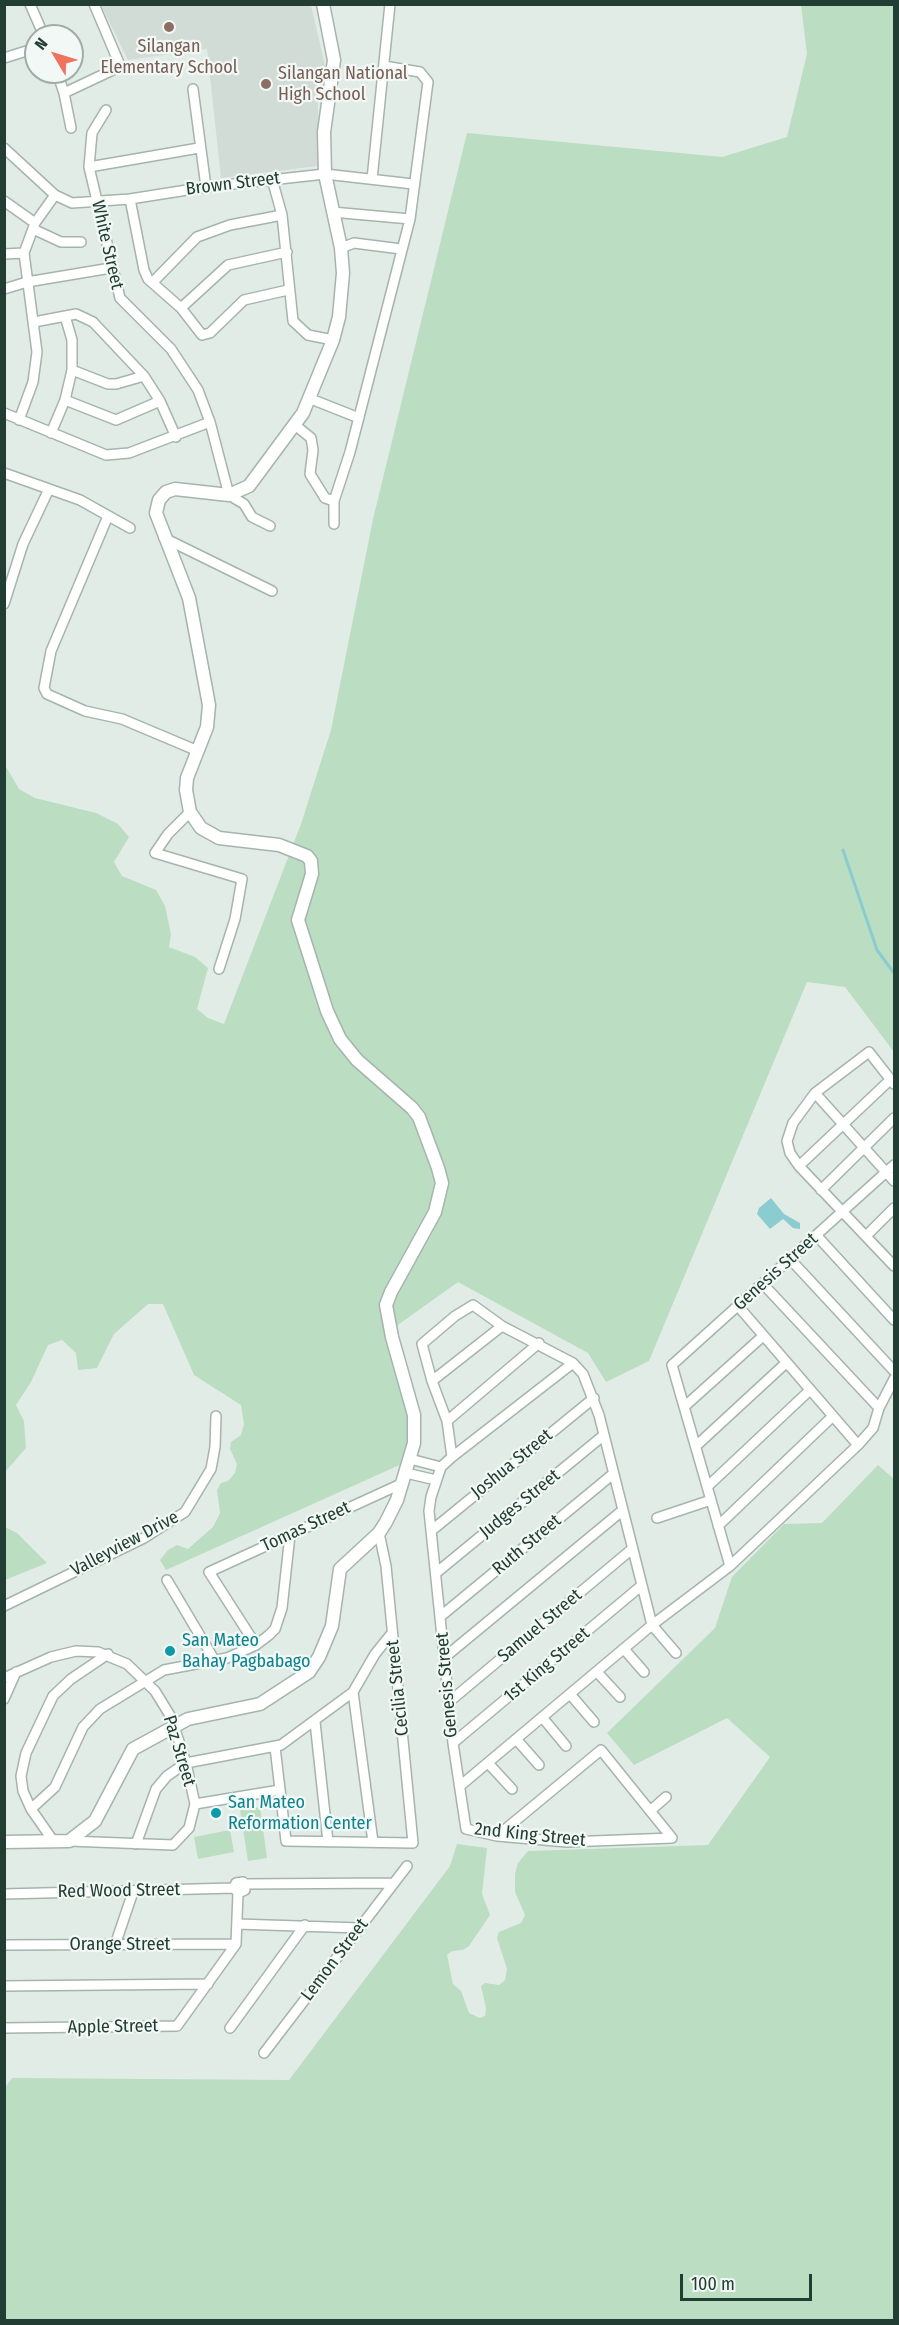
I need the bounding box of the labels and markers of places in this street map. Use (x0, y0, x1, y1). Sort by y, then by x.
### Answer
marker: Silangan Elementary School (162, 20, 176, 34)
place label: Silangan Elementary School (100, 36, 238, 78)
place label: Silangan National High School (278, 63, 408, 106)
marker: Silangan National High School (259, 77, 273, 91)
place label: San Mateo Bahay Pagbabago (182, 1630, 310, 1672)
marker: San Mateo Bahay Pagbabago (163, 1644, 177, 1658)
place label: San Mateo Reformation Center (228, 1792, 372, 1834)
marker: San Mateo Reformation Center (209, 1806, 223, 1820)

